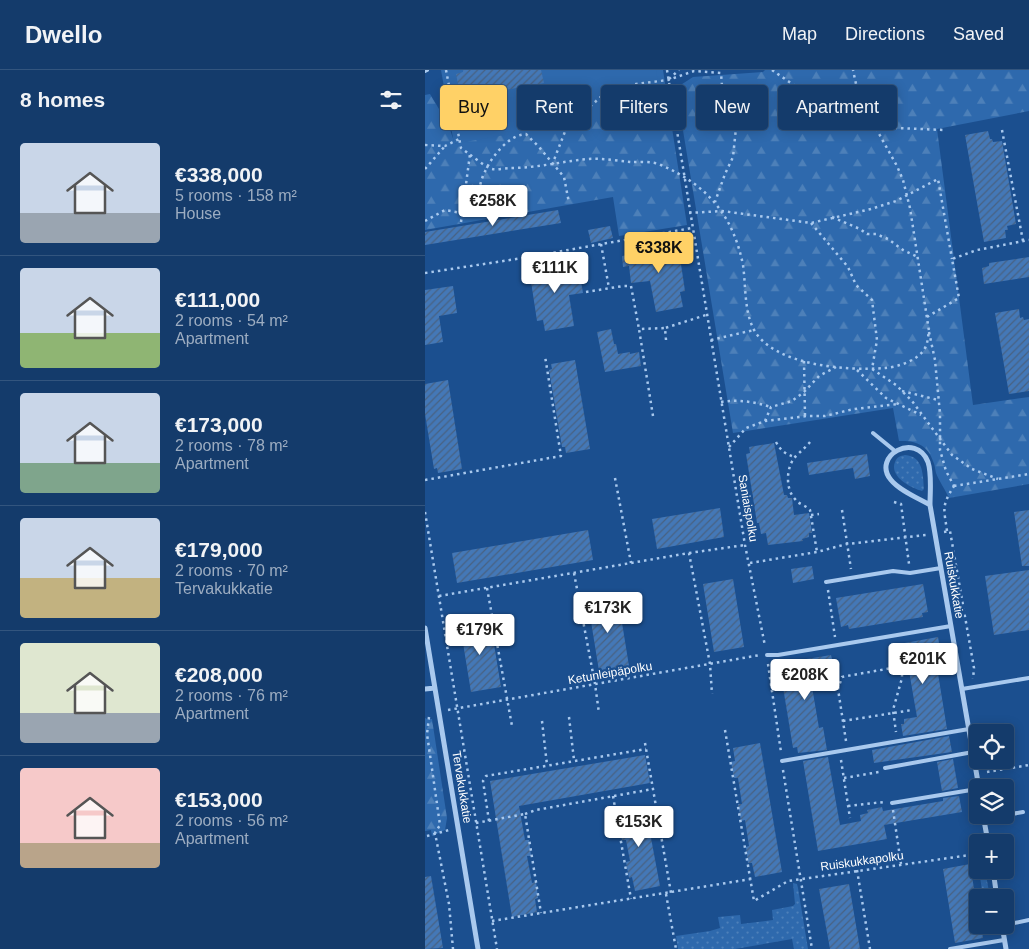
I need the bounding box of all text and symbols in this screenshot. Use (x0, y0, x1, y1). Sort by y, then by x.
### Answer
text: Dwello (25, 21, 102, 48)
text: Map (782, 24, 817, 44)
text: Directions (845, 24, 925, 44)
text: Saved (953, 24, 1004, 44)
chip: Buy (440, 85, 507, 130)
chip: Rent (517, 85, 591, 130)
chip: Filters (601, 85, 686, 130)
chip: New (696, 85, 768, 130)
chip: Apartment (778, 85, 897, 130)
icon: filters (377, 86, 405, 114)
text: 8 homes (20, 88, 105, 111)
icon: home (60, 163, 120, 223)
text: €338,000 (175, 163, 263, 186)
pin: €258K (458, 184, 528, 227)
text: 5 rooms · 158 m² (175, 187, 297, 204)
text: €258K (469, 192, 517, 209)
text: House (175, 205, 221, 222)
pin: €338K (624, 232, 694, 274)
text: €338K (635, 239, 683, 256)
pin: €111K (520, 252, 590, 294)
text: €111K (532, 259, 578, 276)
icon: home (60, 288, 120, 348)
text: €111,000 (175, 288, 260, 311)
text: 2 rooms · 54 m² (175, 312, 288, 329)
text: Apartment (175, 330, 249, 347)
icon: home (60, 413, 120, 473)
text: €173,000 (175, 413, 263, 436)
text: 2 rooms · 78 m² (175, 437, 288, 454)
text: Apartment (175, 455, 249, 472)
street label: Saniaispolku (735, 473, 761, 543)
icon: home (60, 538, 120, 598)
text: €179,000 (175, 538, 263, 561)
street label: Ruiskukkatie (941, 550, 967, 620)
text: 2 rooms · 70 m² (175, 562, 288, 579)
text: Tervakukkatie (175, 580, 273, 597)
pin: €173K (573, 592, 643, 634)
text: €173K (584, 599, 632, 616)
pin: €179K (445, 614, 515, 656)
text: €179K (456, 621, 504, 638)
pin: €201K (888, 642, 958, 685)
text: €201K (899, 650, 947, 667)
pin: €208K (770, 658, 840, 701)
street label: Ketunleipäpolku (567, 659, 653, 687)
icon: home (60, 663, 120, 723)
text: €208,000 (175, 663, 263, 686)
text: €208K (781, 666, 829, 683)
text: 2 rooms · 76 m² (175, 687, 288, 704)
text: Apartment (175, 705, 249, 722)
map controls (969, 724, 1014, 934)
button: locate (969, 724, 1014, 769)
street label: Tervakukkatie (449, 750, 475, 825)
button: layers (969, 779, 1014, 824)
icon: home (60, 788, 120, 848)
text: €153,000 (175, 788, 263, 811)
pin: €153K (604, 806, 674, 848)
text: 2 rooms · 56 m² (175, 812, 288, 829)
text: €153K (615, 813, 663, 830)
text: Apartment (175, 830, 249, 847)
button: + (969, 834, 1014, 879)
street label: Ruiskukkapolku (819, 848, 905, 874)
button: − (969, 889, 1014, 934)

